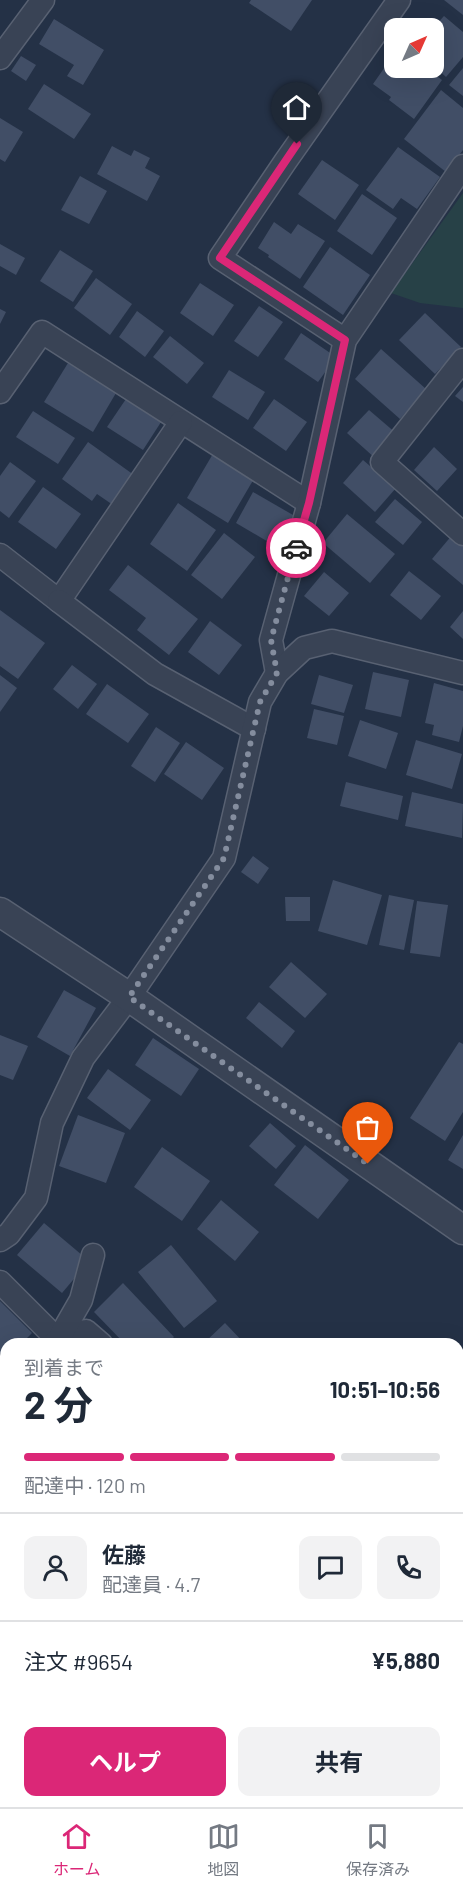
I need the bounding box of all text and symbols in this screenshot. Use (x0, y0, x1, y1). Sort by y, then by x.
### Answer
north arrow (384, 18, 444, 78)
map controls (384, 18, 444, 78)
pin (271, 82, 322, 144)
icon: home (280, 91, 313, 124)
courier (266, 518, 326, 578)
icon: car (280, 532, 313, 565)
pin (342, 1102, 393, 1164)
icon: bag (351, 1111, 384, 1144)
text: 到着まで (24, 1355, 104, 1379)
text: 10:51–10:56 (330, 1376, 440, 1402)
text: 2 分 (24, 1380, 93, 1427)
text: 配達中 · 120 m (24, 1473, 146, 1497)
button: person (24, 1536, 87, 1599)
button: chat (299, 1536, 362, 1599)
button: phone (377, 1536, 440, 1599)
text: 佐藤 (102, 1541, 146, 1567)
text: 配達員 · 4.7 (102, 1572, 200, 1596)
text: ¥5,880 (371, 1647, 440, 1673)
text: 注文 #9654 (24, 1648, 133, 1674)
button: ヘルプ (24, 1727, 226, 1796)
button: 共有 (238, 1727, 440, 1796)
tab: ホーム (53, 1820, 101, 1880)
tab: 地図 (207, 1820, 240, 1880)
tab: 保存済み (346, 1820, 410, 1880)

